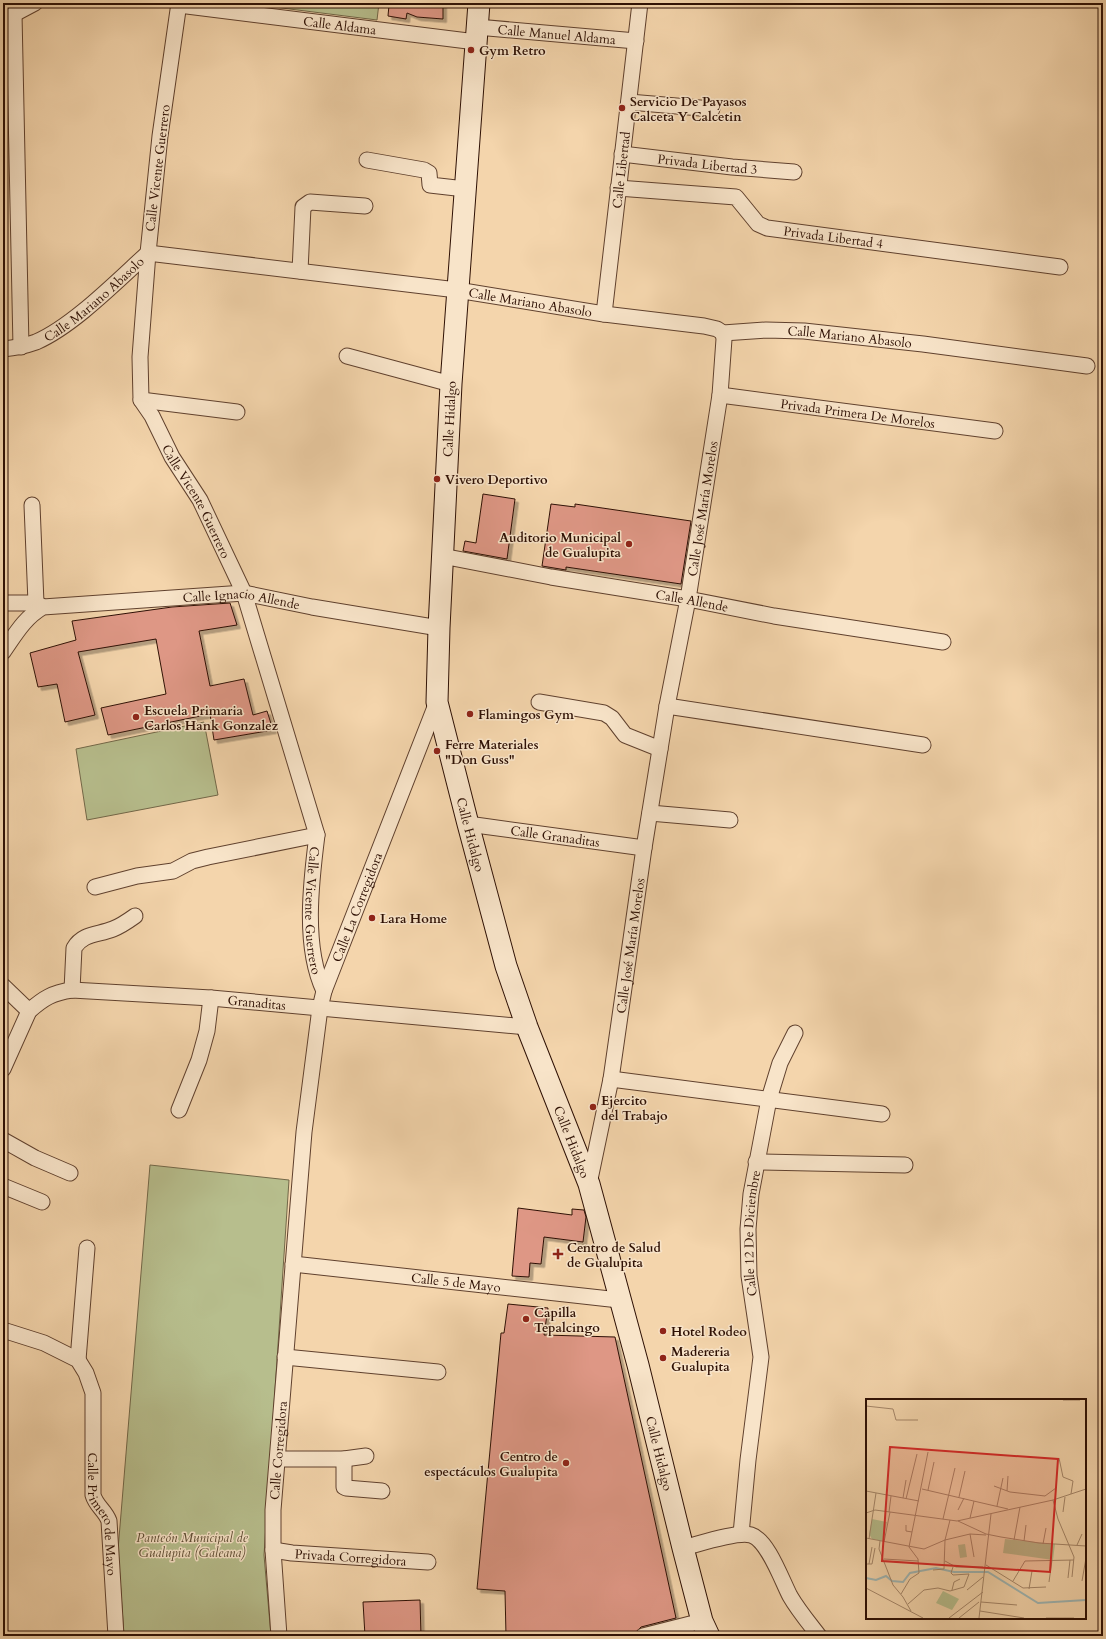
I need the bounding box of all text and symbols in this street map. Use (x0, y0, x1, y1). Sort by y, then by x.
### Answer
street label: Calle Aldama (302, 13, 378, 40)
street label: Calle Manuel Aldama (497, 21, 617, 49)
place label: Gym Retro (479, 42, 546, 60)
marker: Gym Retro (466, 45, 476, 55)
place label: Servicio De Payasos Calceta Y Calcetin (630, 93, 747, 126)
marker: Servicio De Payasos Calceta Y Calcetin (617, 103, 627, 113)
street label: Calle Vicente Guerrero (141, 104, 175, 233)
street label: Calle Libertad (608, 131, 635, 210)
street label: Privada Libertad 3 (656, 150, 758, 179)
street label: Privada Libertad 4 (782, 222, 885, 253)
street label: Calle Mariano Abasolo (41, 253, 148, 347)
street label: Calle Mariano Abasolo (467, 284, 593, 322)
street label: Calle Mariano Abasolo (787, 323, 913, 353)
street label: Calle Hidalgo (439, 381, 461, 458)
street label: Privada Primera De Morelos (779, 395, 936, 433)
street label: Calle José María Morelos (684, 440, 723, 578)
street label: Calle Vicente Guerrero (157, 441, 234, 562)
place label: Vivero Deportivo (445, 471, 548, 489)
marker: Vivero Deportivo (432, 474, 442, 484)
place label: Auditorio Municipal de Gualupita (499, 529, 622, 562)
marker: Auditorio Municipal de Gualupita (624, 539, 634, 549)
street label: Calle Ignacio Allende (182, 585, 302, 614)
street label: Calle Allende (654, 586, 730, 617)
place label: Escuela Primaria Carlos Hank Gonzalez (144, 702, 279, 735)
place label: Flamingos Gym (478, 706, 574, 724)
marker: Flamingos Gym (465, 709, 475, 719)
marker: Escuela Primaria Carlos Hank Gonzalez (131, 712, 141, 722)
place label: Ferre Materiales "Don Guss" (445, 736, 539, 769)
marker: Ferre Materiales "Don Guss" (432, 746, 442, 756)
street label: Calle Hidalgo (452, 795, 488, 874)
street label: Calle Granaditas (509, 822, 601, 852)
street label: Calle Vicente Guerrero (300, 845, 325, 976)
street label: Calle La Corregidora (328, 850, 387, 965)
street label: Calle José María Morelos (612, 877, 650, 1015)
place label: Lara Home (380, 910, 447, 928)
marker: Lara Home (367, 913, 377, 923)
street label: Granaditas (227, 992, 287, 1015)
place label: Ejercito del Trabajo (601, 1092, 668, 1125)
marker: Ejercito del Trabajo (588, 1102, 598, 1112)
street label: Calle Hidalgo (549, 1103, 594, 1181)
street label: Calle 12 De Diciembre (740, 1169, 765, 1297)
place label: Centro de Salud de Gualupita (567, 1239, 662, 1272)
marker: Centro de Salud de Gualupita (552, 1248, 564, 1260)
street label: Calle 5 de Mayo (410, 1269, 502, 1297)
place label: Capilla Tepalcingo (534, 1304, 600, 1337)
marker: Capilla Tepalcingo (521, 1314, 531, 1324)
place label: Hotel Rodeo (671, 1323, 747, 1341)
marker: Hotel Rodeo (658, 1326, 668, 1336)
place label: Madereria Gualupita (671, 1343, 731, 1376)
marker: Madereria Gualupita (658, 1353, 668, 1363)
inset map (866, 1399, 1086, 1619)
street label: Calle Corregidora (266, 1400, 292, 1501)
street label: Calle Hidalgo (641, 1414, 677, 1493)
place label: Centro de espectáculos Gualupita (424, 1448, 559, 1481)
street label: Calle Primero de Mayo (83, 1453, 120, 1576)
marker: Centro de espectáculos Gualupita (561, 1458, 571, 1468)
park label: Panteón Municipal de Gualupita (Galeana) (136, 1529, 249, 1562)
street label: Privada Corregidora (294, 1545, 407, 1571)

